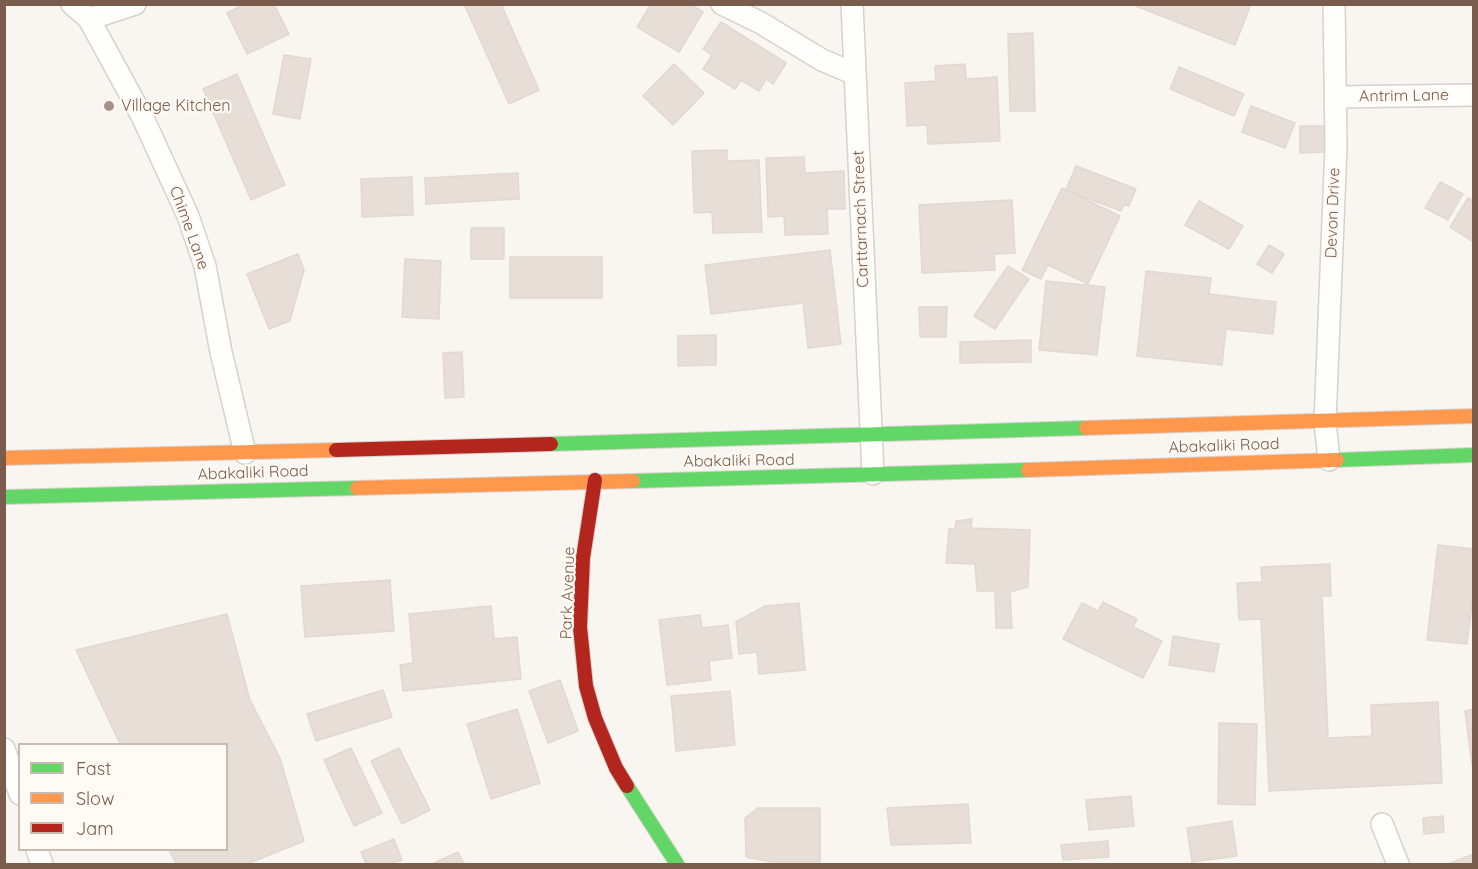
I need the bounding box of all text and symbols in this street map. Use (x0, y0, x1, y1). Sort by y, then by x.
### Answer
street label: Antrim Lane (1359, 86, 1449, 106)
place label: Village Kitchen (121, 96, 230, 116)
marker: Village Kitchen (102, 99, 116, 113)
street label: Carttarnach Street (849, 150, 873, 288)
street label: Devon Drive (1322, 167, 1344, 259)
street label: Chime Lane (165, 184, 213, 272)
street label: Abakaliki Road (1168, 434, 1280, 458)
street label: Abakaliki Road (683, 450, 795, 472)
street label: Abakaliki Road (197, 461, 309, 485)
street label: Park Avenue (557, 546, 579, 640)
legend (18, 743, 228, 851)
text: Fast (76, 757, 111, 780)
text: Slow (76, 787, 114, 810)
text: Jam (76, 817, 114, 840)

